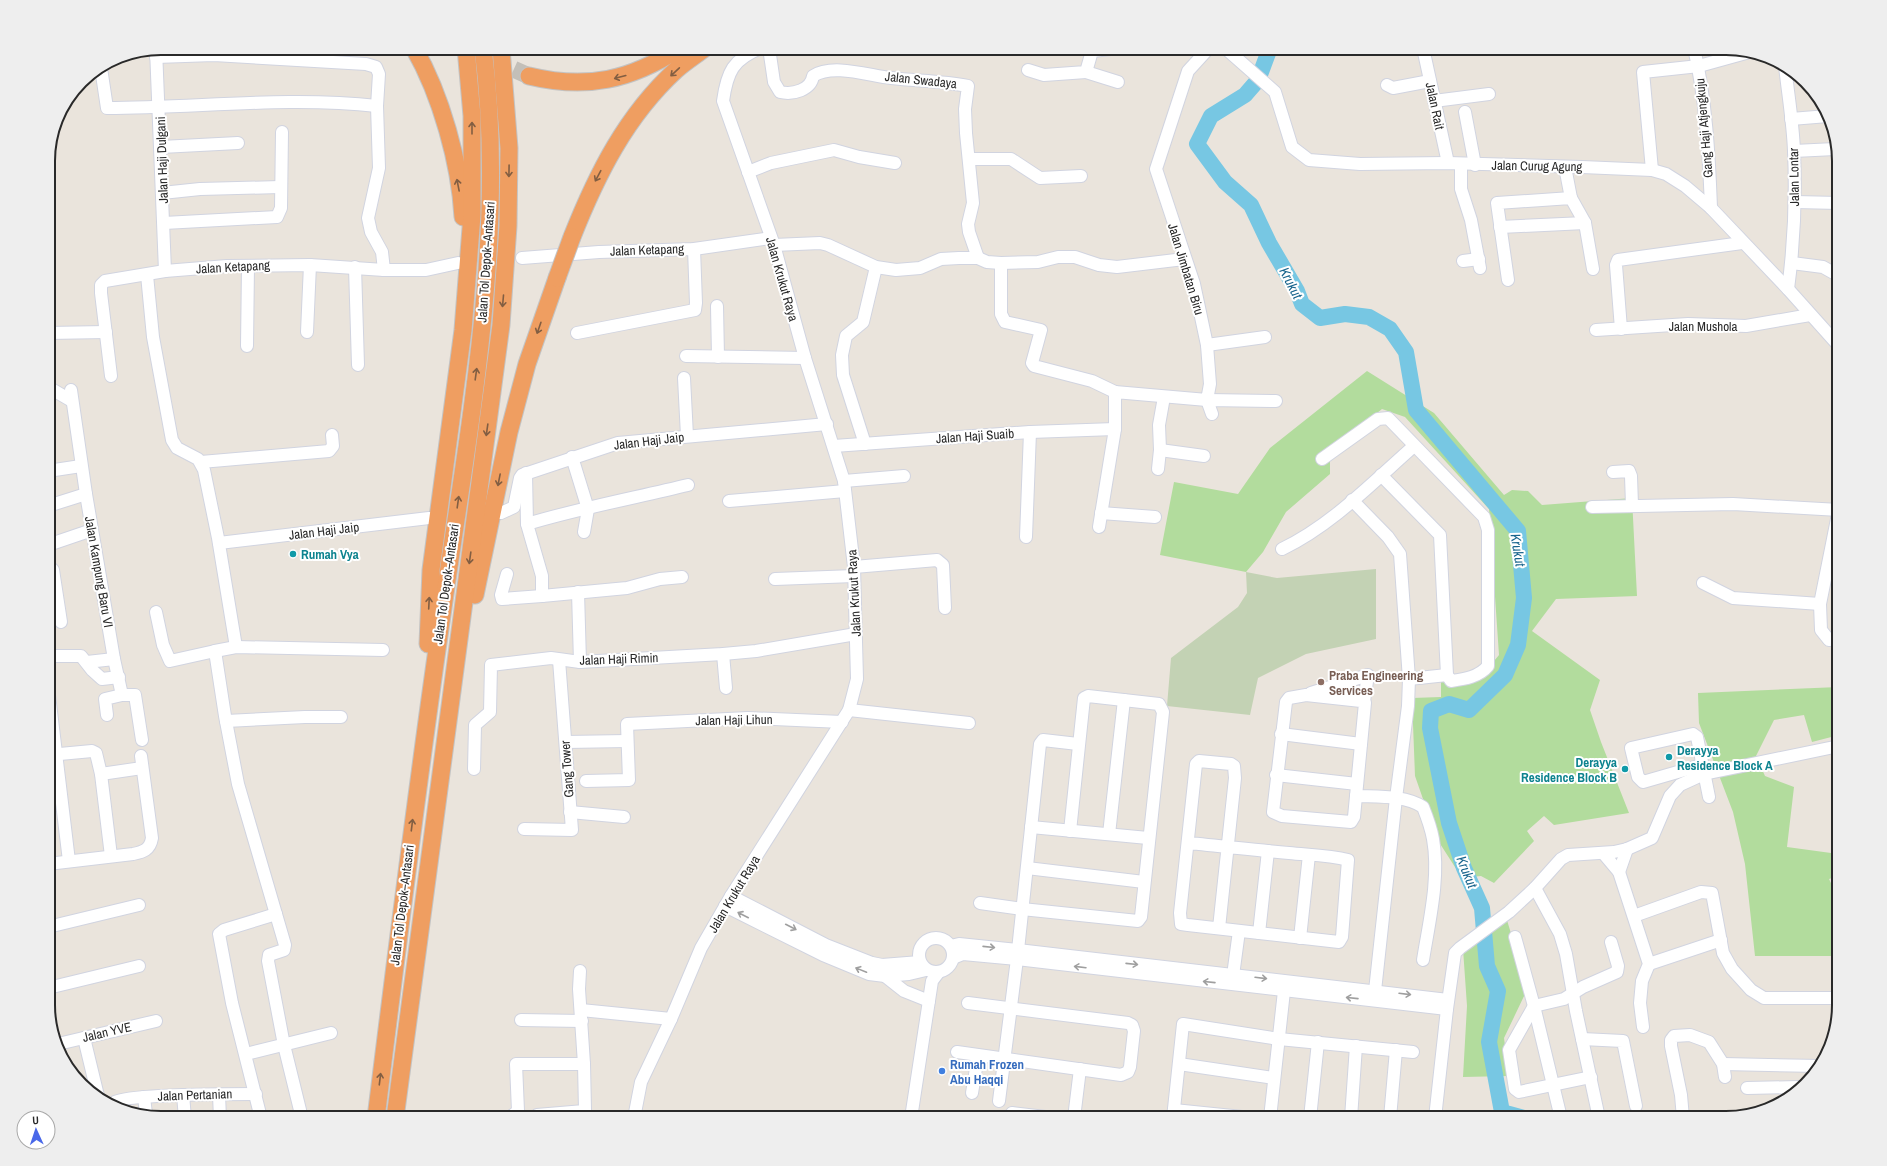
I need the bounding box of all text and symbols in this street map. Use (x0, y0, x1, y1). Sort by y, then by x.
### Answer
one-way arrow (670, 67, 680, 77)
street label: Jalan Swadaya (884, 68, 958, 92)
one-way arrow (614, 74, 627, 81)
street label: Gang Haji Atjengkuju (1691, 77, 1717, 179)
street label: Jalan Rait (1422, 81, 1448, 131)
street label: Jalan Haji Dulgani (152, 116, 172, 204)
one-way arrow (468, 122, 476, 135)
street label: Jalan Lontar (1785, 147, 1803, 206)
street label: Jalan Curug Agung (1492, 157, 1583, 175)
one-way arrow (505, 164, 512, 177)
one-way arrow (594, 170, 601, 182)
one-way arrow (454, 179, 462, 192)
street label: Jalan Tol Depok–Antasari (473, 201, 499, 323)
street label: Jalan Jimbatan Biru (1164, 221, 1208, 317)
street label: Jalan Krukut Raya (762, 235, 802, 323)
street label: Jalan Ketapang (610, 240, 684, 260)
street label: Jalan Ketapang (196, 257, 271, 277)
water label: Krukut (1275, 264, 1307, 303)
one-way arrow (499, 294, 506, 307)
street label: Jalan Mushola (1669, 318, 1737, 335)
one-way arrow (535, 321, 543, 333)
one-way arrow (472, 368, 480, 381)
one-way arrow (483, 423, 491, 436)
street label: Jalan Haji Suaib (935, 425, 1015, 447)
street label: Jalan Haji Jaip (613, 428, 685, 454)
one-way arrow (495, 473, 503, 486)
one-way arrow (454, 496, 462, 509)
street label: Jalan Kampung Baru VI (81, 515, 117, 629)
street label: Jalan Haji Jaip (288, 518, 360, 544)
street label: Jalan Tol Depok–Antasari (429, 523, 463, 645)
water label: Krukut (1507, 532, 1530, 569)
place label: Rumah Vya (301, 546, 359, 563)
marker: Rumah Vya (288, 549, 298, 559)
street label: Jalan Krukut Raya (843, 549, 865, 637)
one-way arrow (466, 551, 474, 564)
one-way arrow (426, 597, 433, 610)
street label: Jalan Haji Rimin (579, 649, 659, 669)
place label: Praba Engineering Services (1329, 667, 1424, 699)
marker: Praba Engineering Services (1316, 677, 1326, 687)
street label: Jalan Haji Lihun (695, 711, 773, 729)
street label: Gang Tower (556, 739, 577, 798)
place label: Derayya Residence Block A (1677, 742, 1773, 774)
marker: Derayya Residence Block A (1664, 752, 1674, 762)
place label: Derayya Residence Block B (1521, 754, 1617, 786)
marker: Derayya Residence Block B (1620, 764, 1630, 774)
one-way arrow (409, 819, 416, 832)
street label: Jalan Tol Depok–Antasari (386, 844, 418, 966)
street label: Jalan Krukut Raya (704, 852, 764, 936)
water label: Krukut (1452, 853, 1482, 891)
one-way arrow (737, 911, 749, 918)
one-way arrow (785, 923, 797, 931)
one-way arrow (982, 943, 995, 951)
one-way arrow (1125, 960, 1138, 968)
one-way arrow (1074, 963, 1087, 971)
one-way arrow (855, 966, 867, 974)
one-way arrow (1255, 974, 1268, 982)
one-way arrow (1203, 978, 1216, 986)
one-way arrow (1398, 991, 1411, 998)
one-way arrow (1346, 994, 1359, 1001)
street label: Jalan YVE (81, 1018, 133, 1046)
place label: Rumah Frozen Abu Haqqi (950, 1056, 1024, 1088)
marker: Rumah Frozen Abu Haqqi (937, 1066, 947, 1076)
one-way arrow (377, 1073, 384, 1086)
street label: Jalan Pertanian (157, 1085, 233, 1105)
north arrow (16, 1110, 56, 1150)
text: U (32, 1113, 39, 1127)

